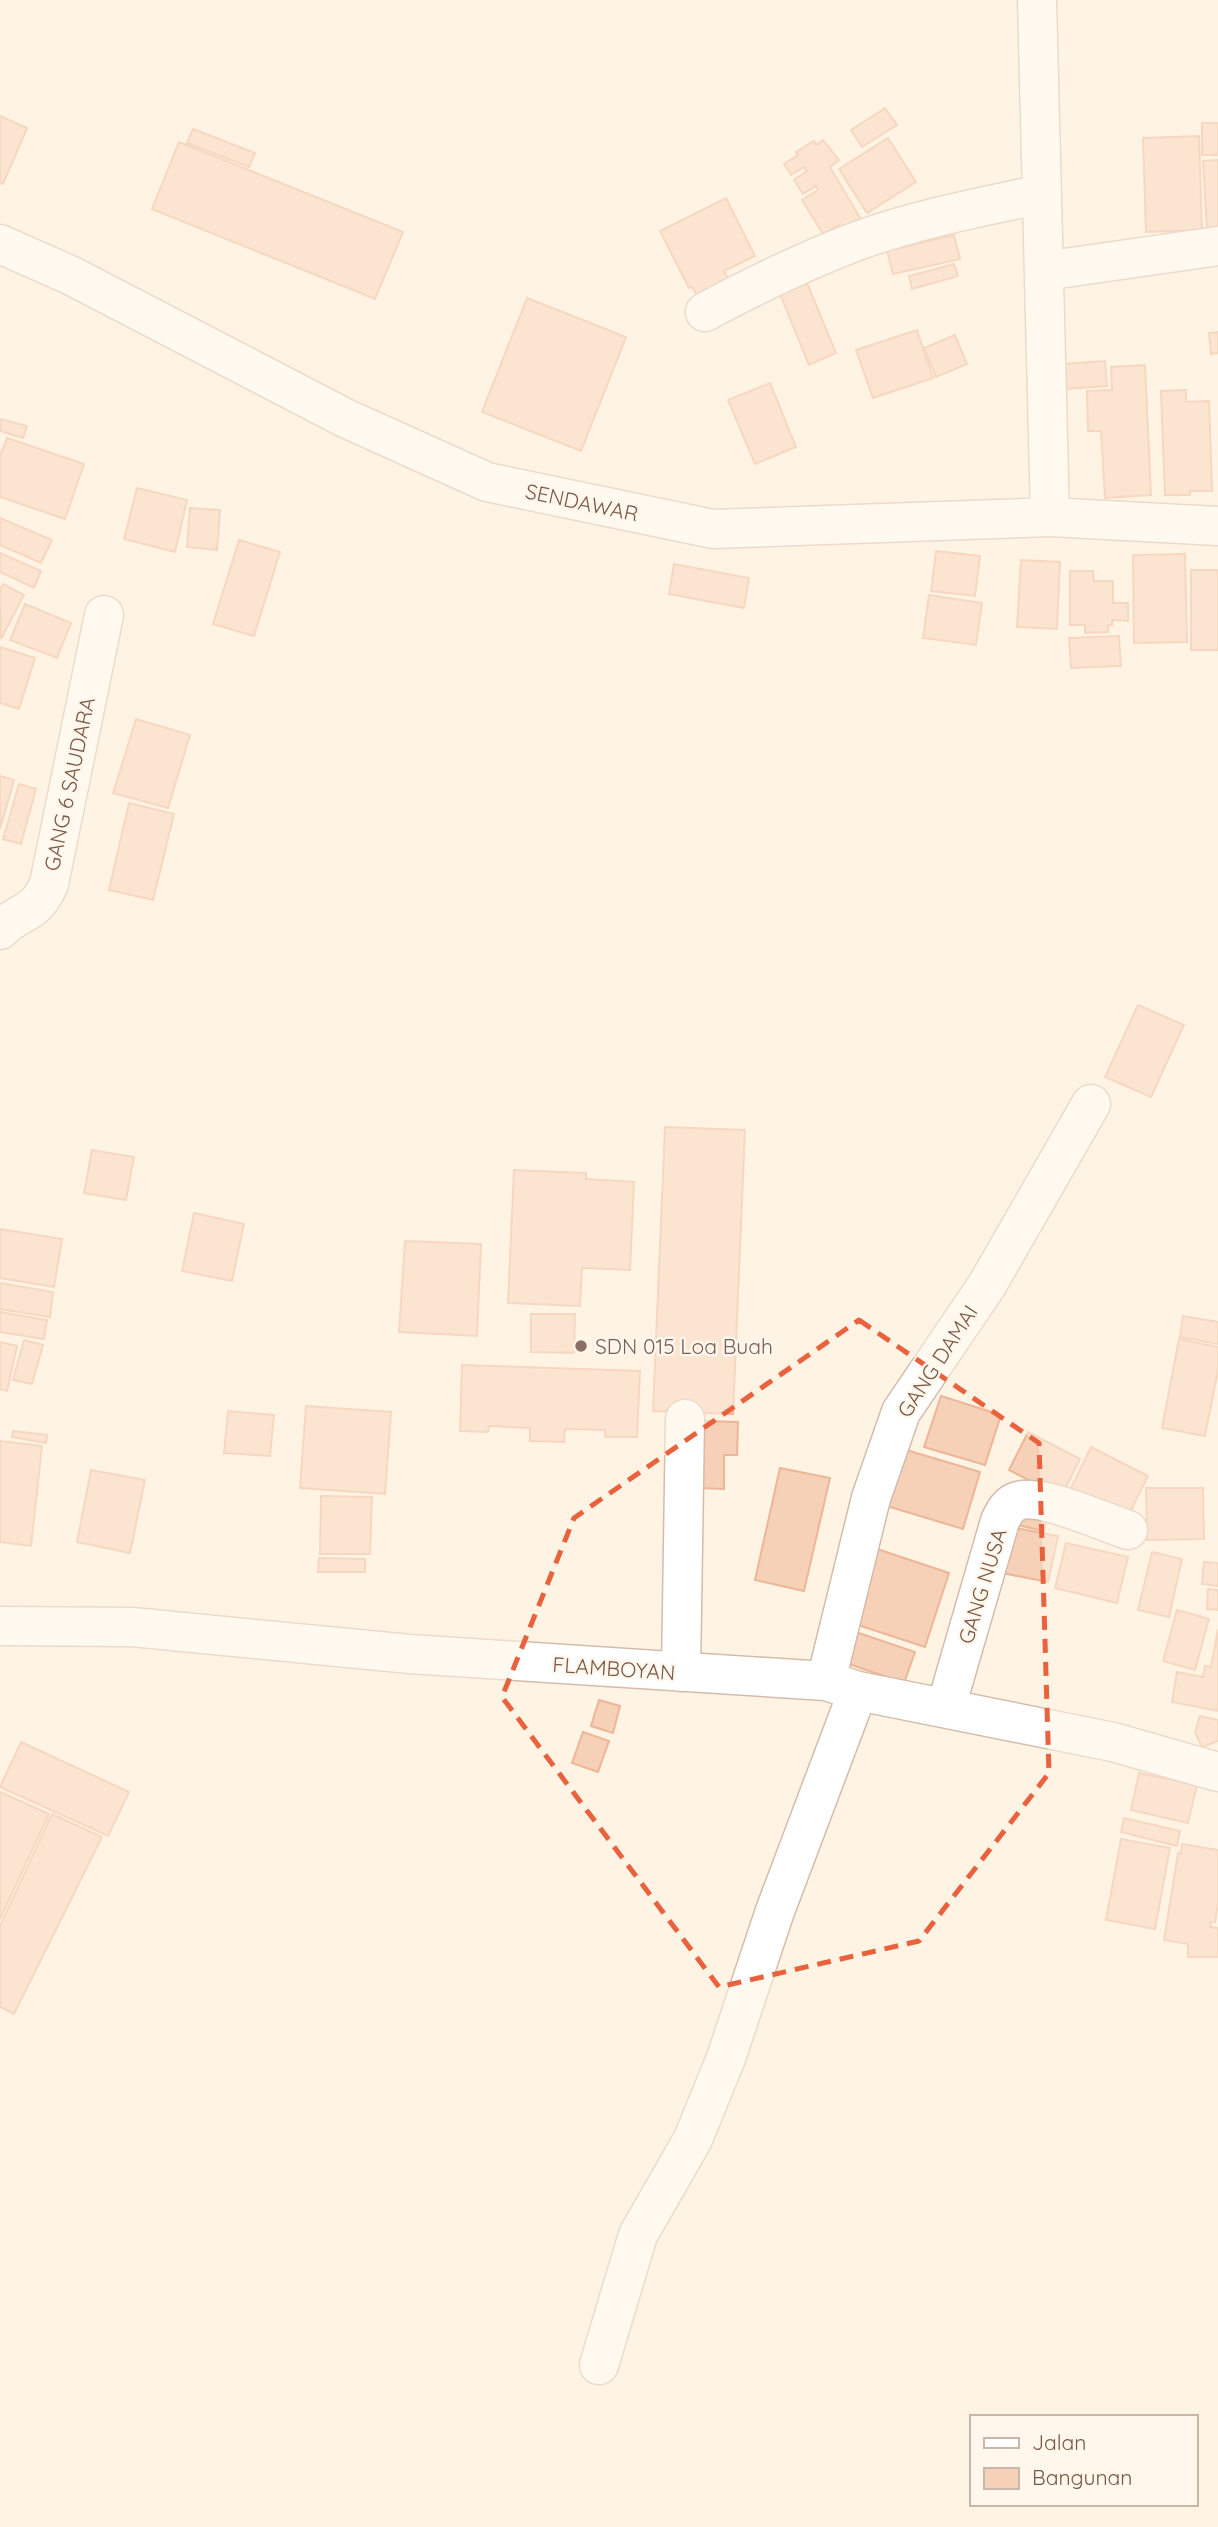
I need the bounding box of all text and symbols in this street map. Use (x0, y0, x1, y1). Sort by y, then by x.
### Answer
street label: SENDAWAR (523, 477, 641, 527)
street label: GANG 6 SAUDARA (38, 695, 100, 873)
street label: GANG DAMAI (891, 1300, 983, 1422)
place label: SDN 015 Loa Buah (595, 1333, 773, 1359)
marker: SDN 015 Loa Buah (573, 1338, 589, 1354)
street label: GANG NUSA (952, 1525, 1012, 1647)
street label: FLAMBOYAN (552, 1651, 676, 1685)
legend (970, 2415, 1197, 2506)
text: Jalan (1032, 2429, 1086, 2455)
text: Bangunan (1032, 2464, 1132, 2490)

